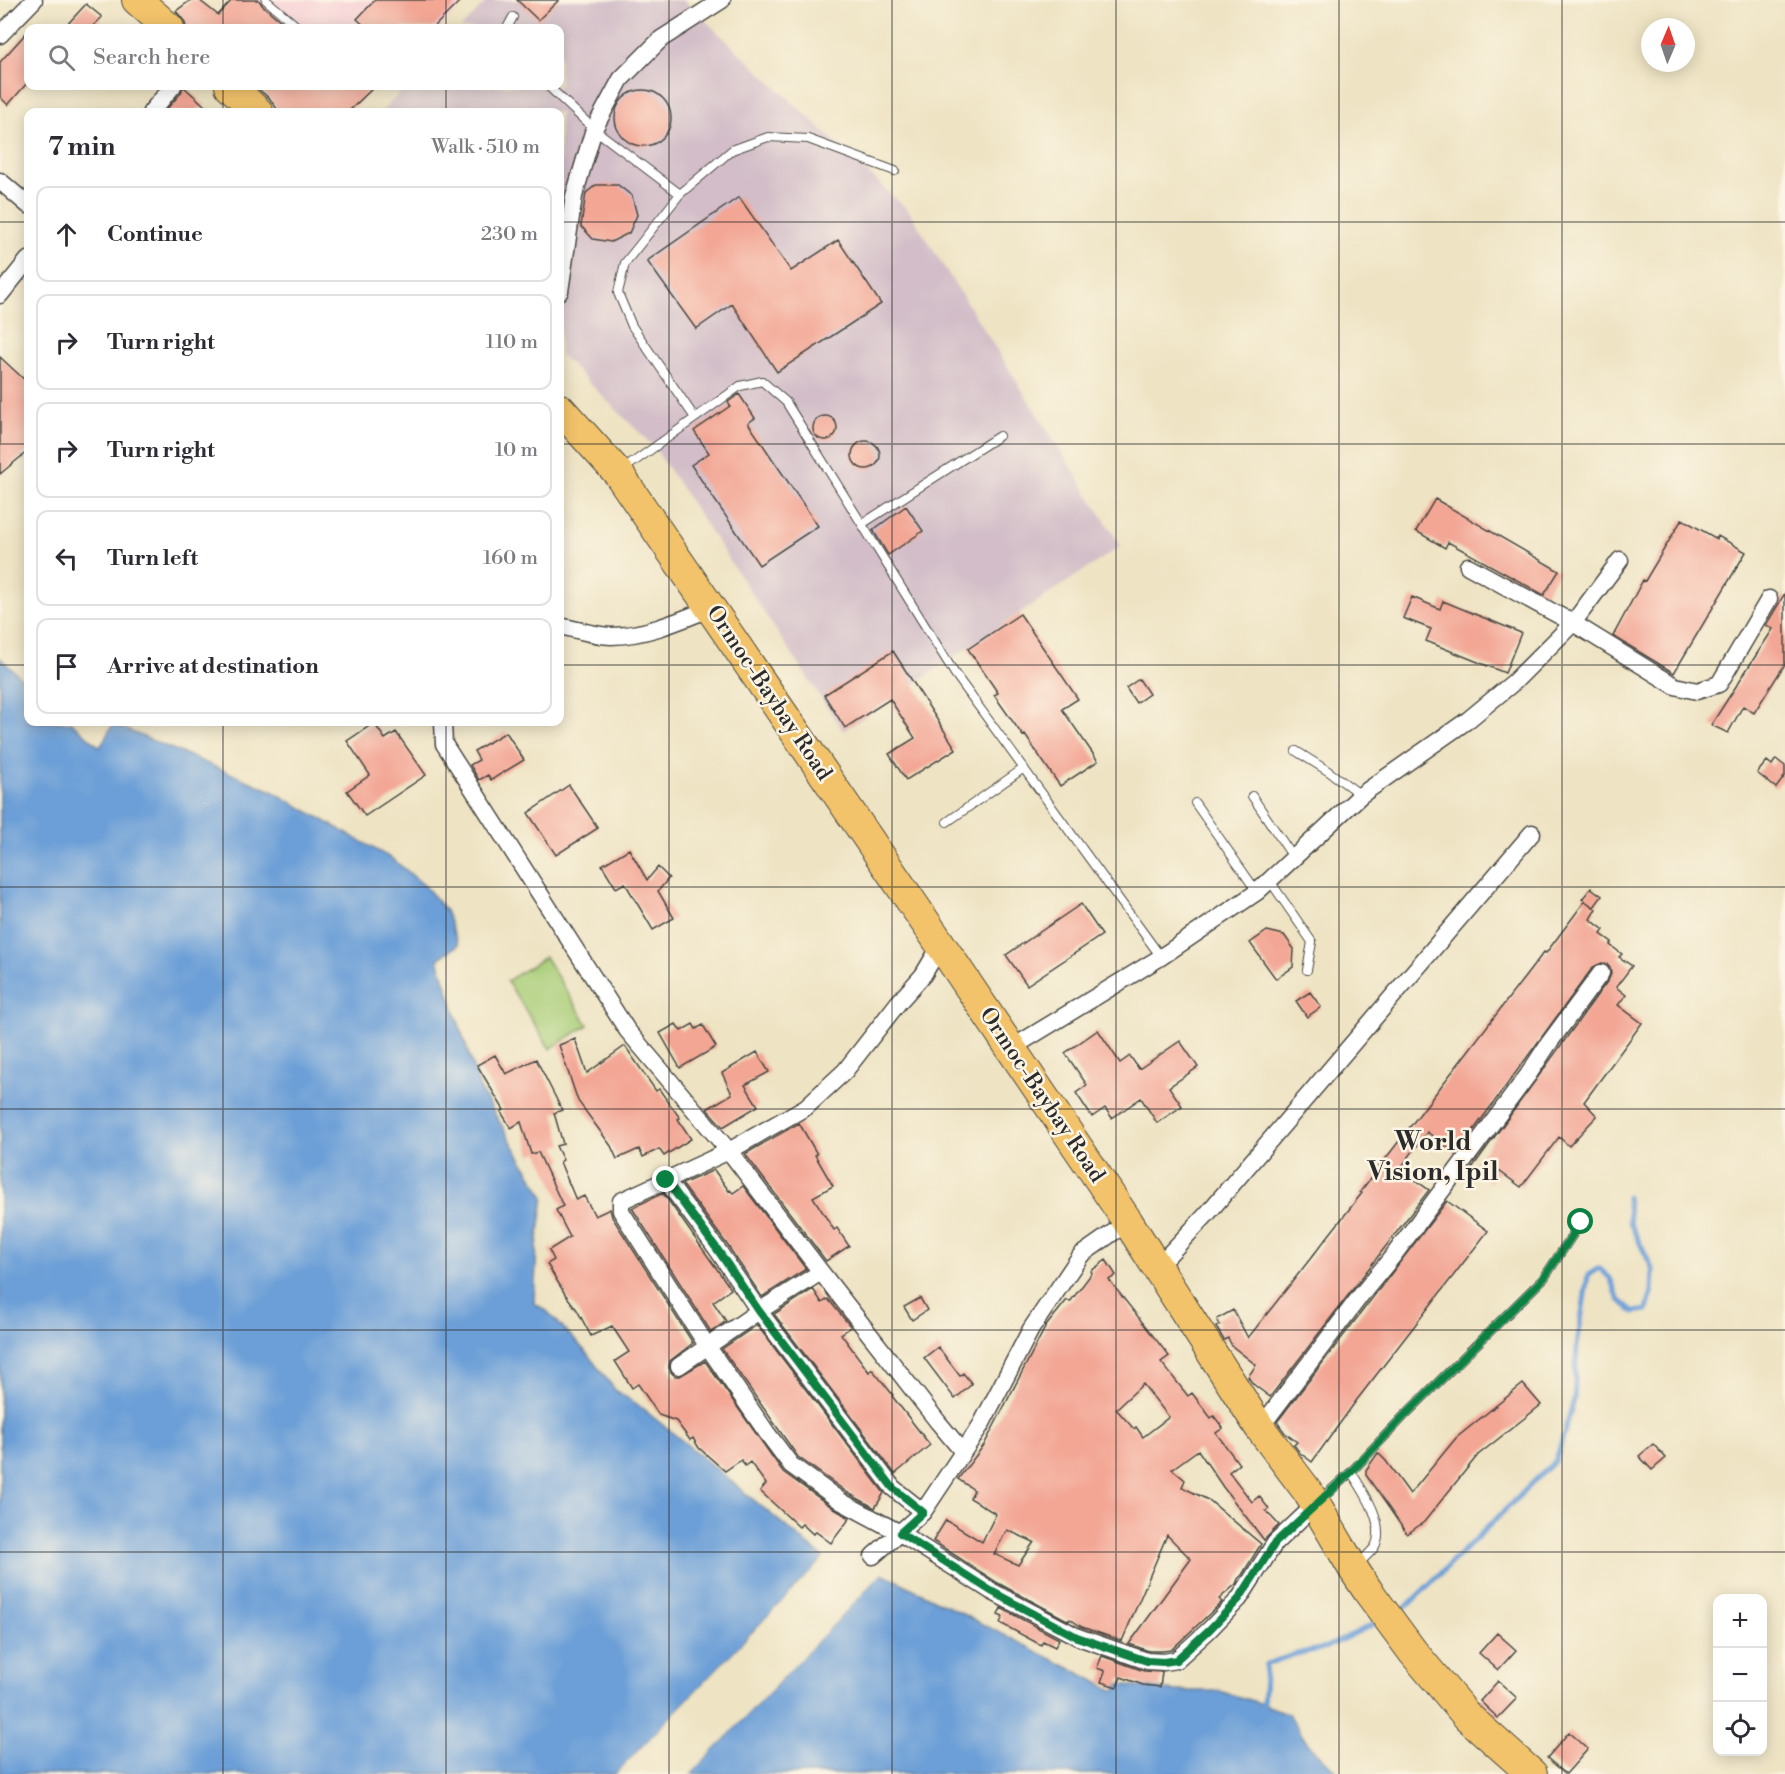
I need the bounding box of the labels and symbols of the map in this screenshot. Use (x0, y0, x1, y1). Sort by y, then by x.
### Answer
north arrow (1641, 18, 1695, 72)
street label: Ormoc-Baybay Road (700, 600, 838, 786)
street label: Ormoc-Baybay Road (973, 1002, 1111, 1188)
district label: World Vision, Ipil (1367, 1126, 1499, 1188)
route end (652, 1166, 678, 1192)
route start (1567, 1208, 1593, 1234)

